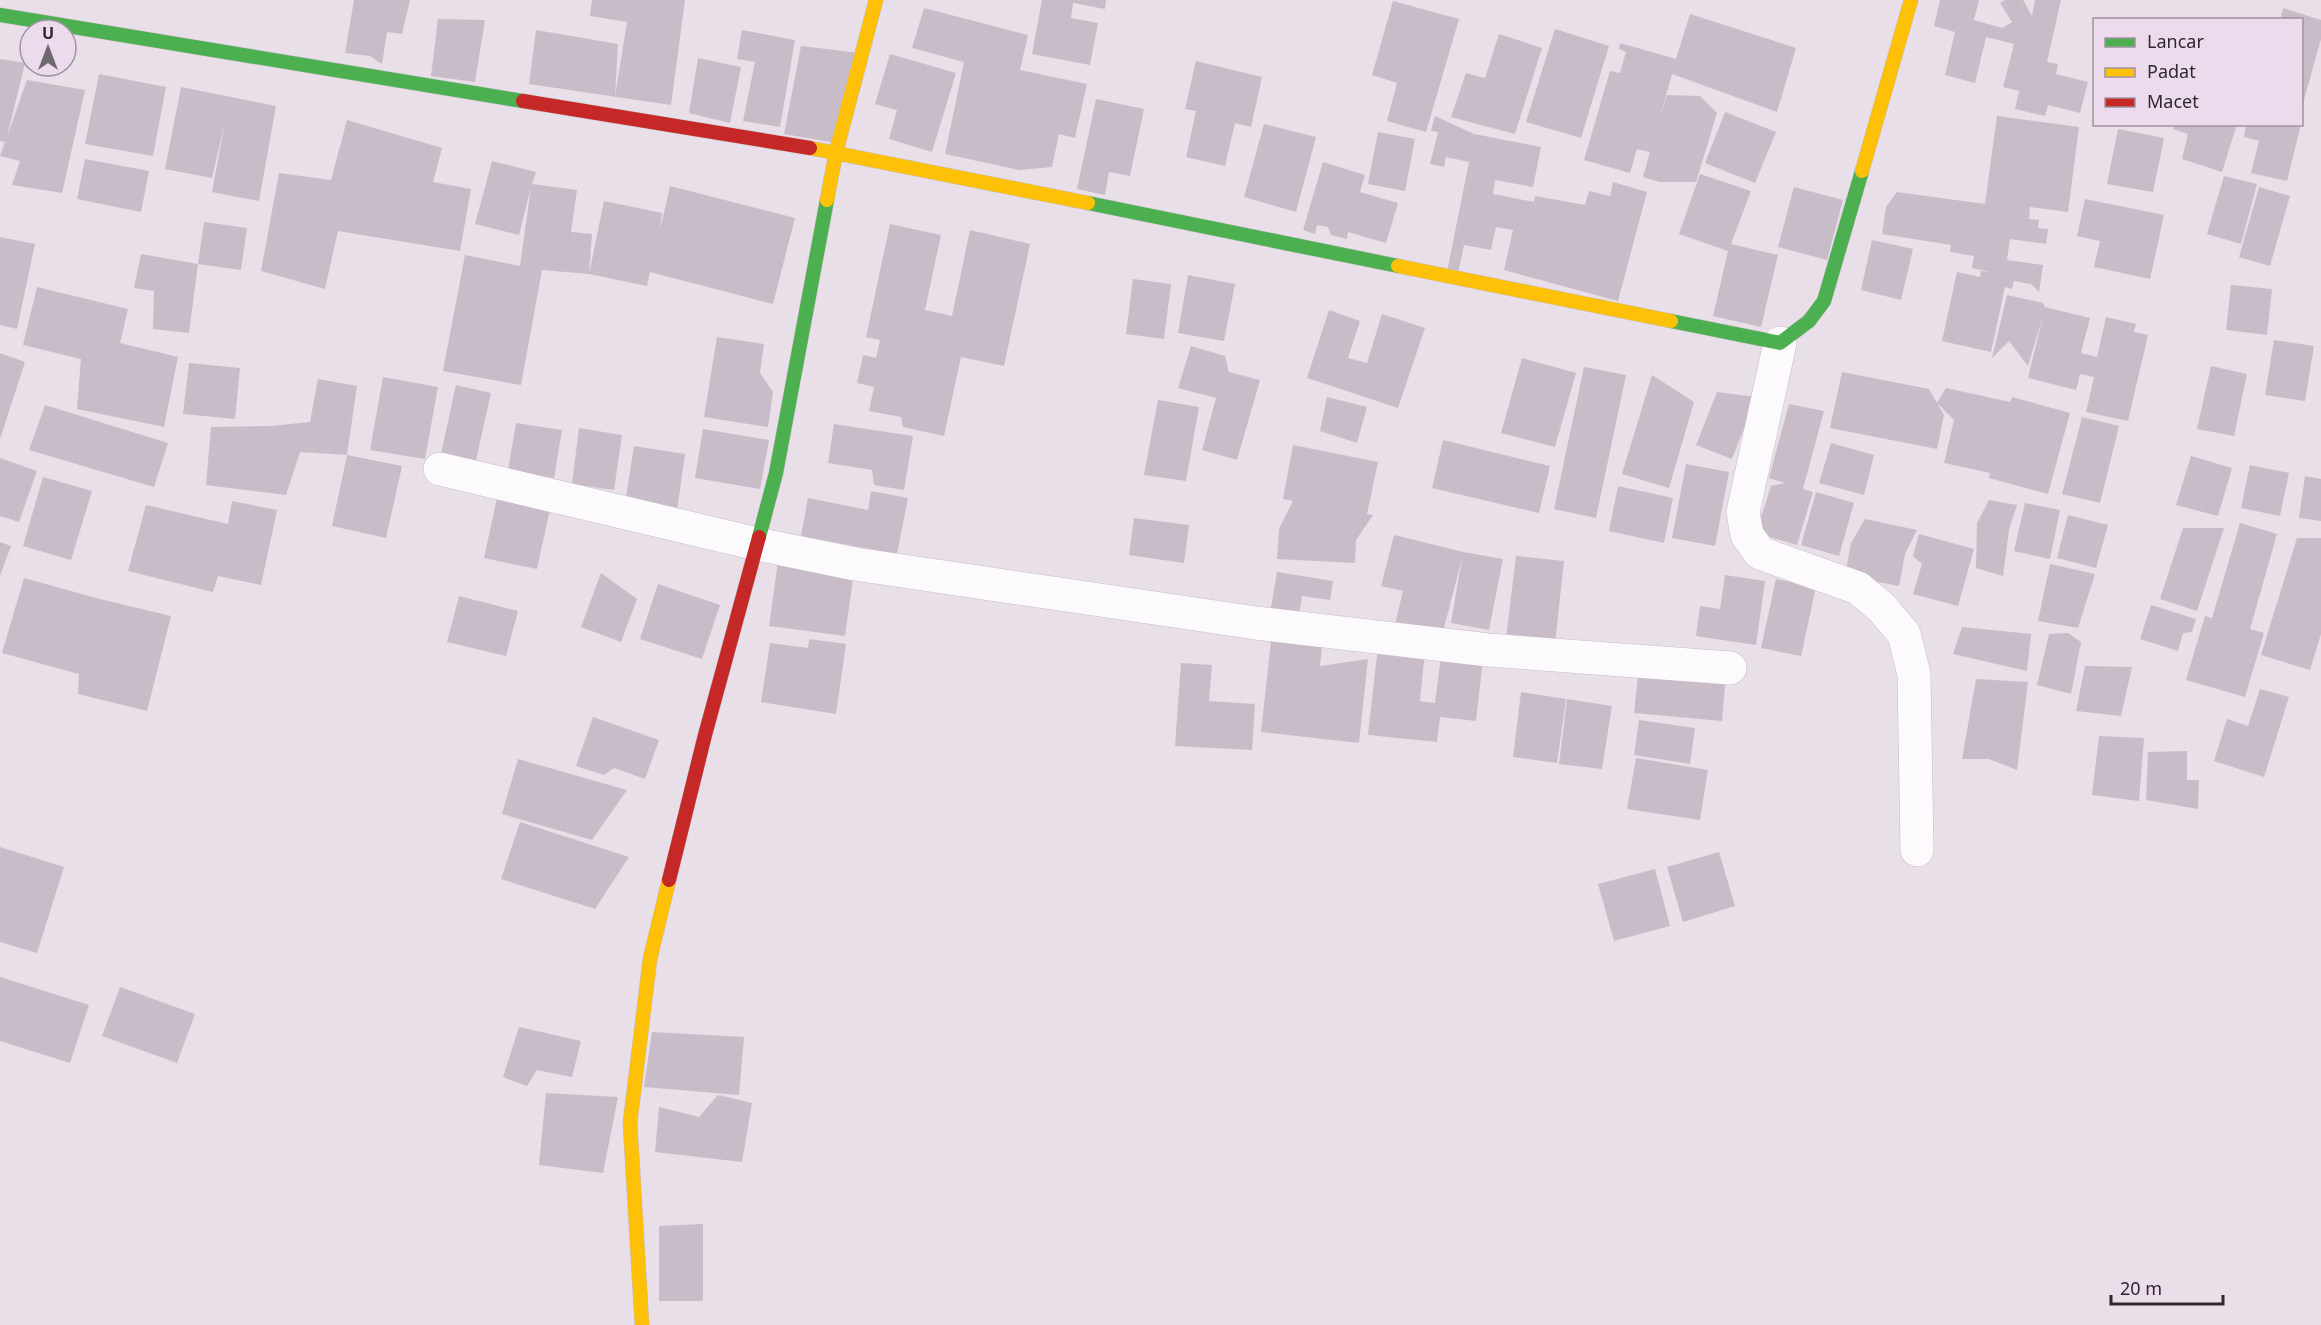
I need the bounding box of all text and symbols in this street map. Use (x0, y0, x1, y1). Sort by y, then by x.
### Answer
north arrow (18, 18, 78, 78)
legend (2093, 18, 2303, 126)
text: U (42, 22, 54, 44)
text: Lancar (2147, 29, 2204, 53)
text: Padat (2147, 59, 2196, 83)
text: Macet (2147, 89, 2199, 113)
scale bar (2111, 1268, 2224, 1306)
text: 20 m (2120, 1276, 2162, 1300)

